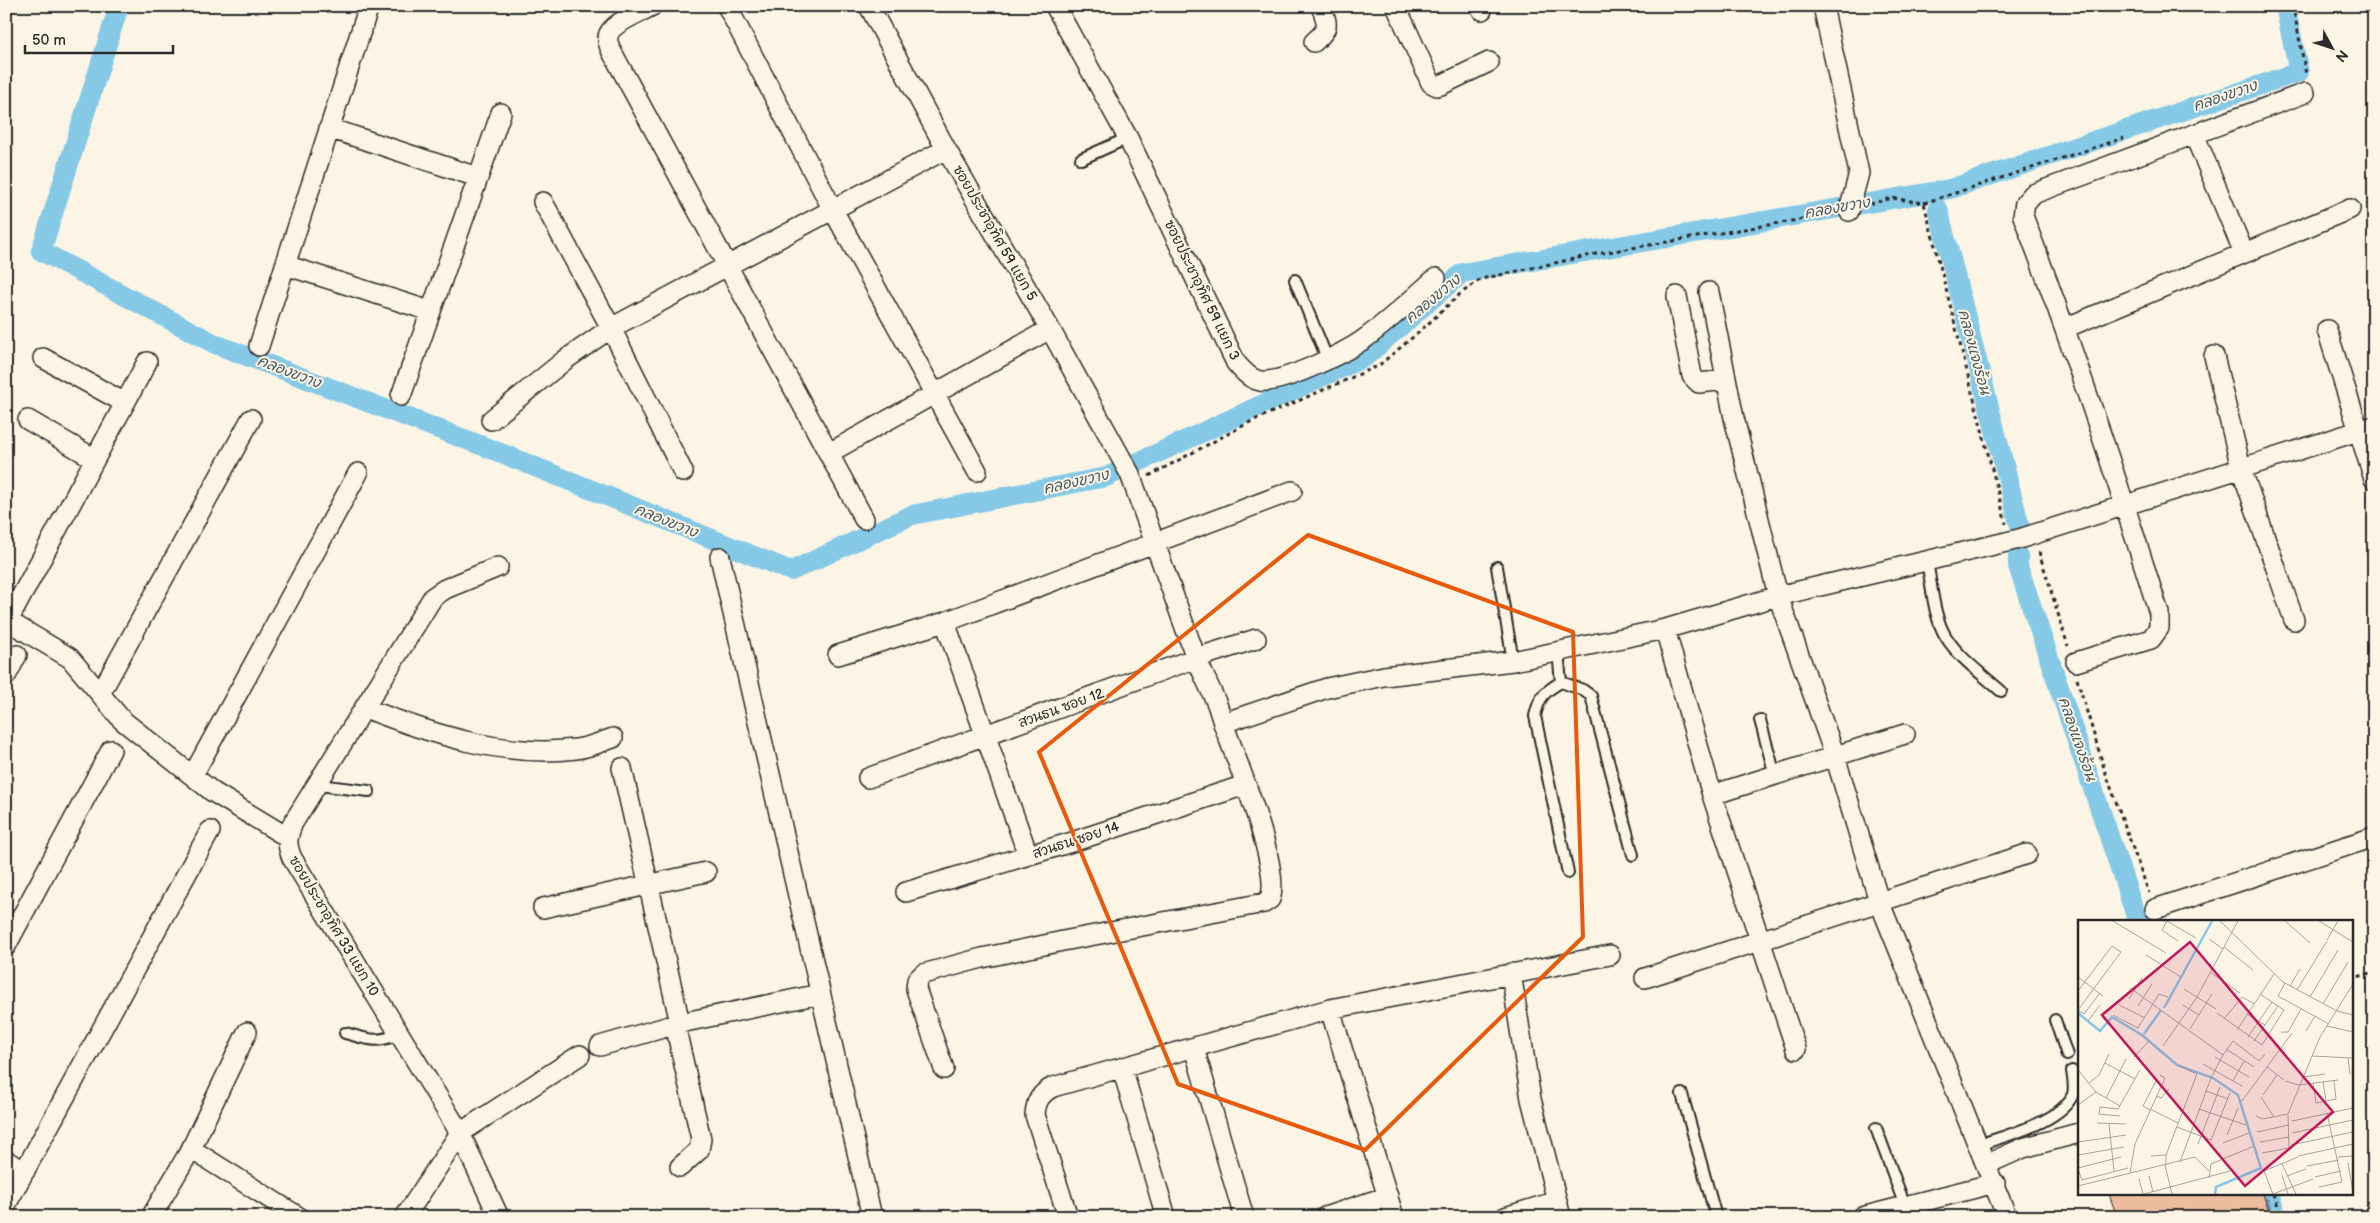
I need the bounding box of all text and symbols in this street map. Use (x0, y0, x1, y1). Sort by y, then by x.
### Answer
scale bar (25, 22, 172, 54)
north arrow (2308, 22, 2358, 72)
text: 50 m (32, 31, 66, 50)
text: N (2332, 47, 2351, 66)
water label: คลองขวาง (2191, 76, 2261, 116)
street label: ซอยประชาอุทิศ 59 แยก 5 (948, 162, 1041, 304)
water label: คลองขวาง (1803, 193, 1873, 223)
street label: ซอยประชาอุทิศ 59 แยก 3 (1160, 217, 1243, 363)
water label: คลองขวาง (1402, 270, 1466, 328)
water label: คลองแจงร้อน (1953, 307, 1996, 398)
water label: คลองขวาง (255, 351, 325, 393)
water label: คลองขวาง (1042, 465, 1112, 499)
water label: คลองขวาง (632, 500, 702, 543)
street label: สวนธน ซอย 12 (1016, 684, 1107, 731)
water label: คลองแจงร้อน (2054, 694, 2102, 784)
street label: สวนธน ซอย 14 (1031, 818, 1122, 862)
street label: ซอยประชาอุทิศ 33 แยก 10 (285, 853, 383, 1000)
inset map (2078, 920, 2352, 1196)

